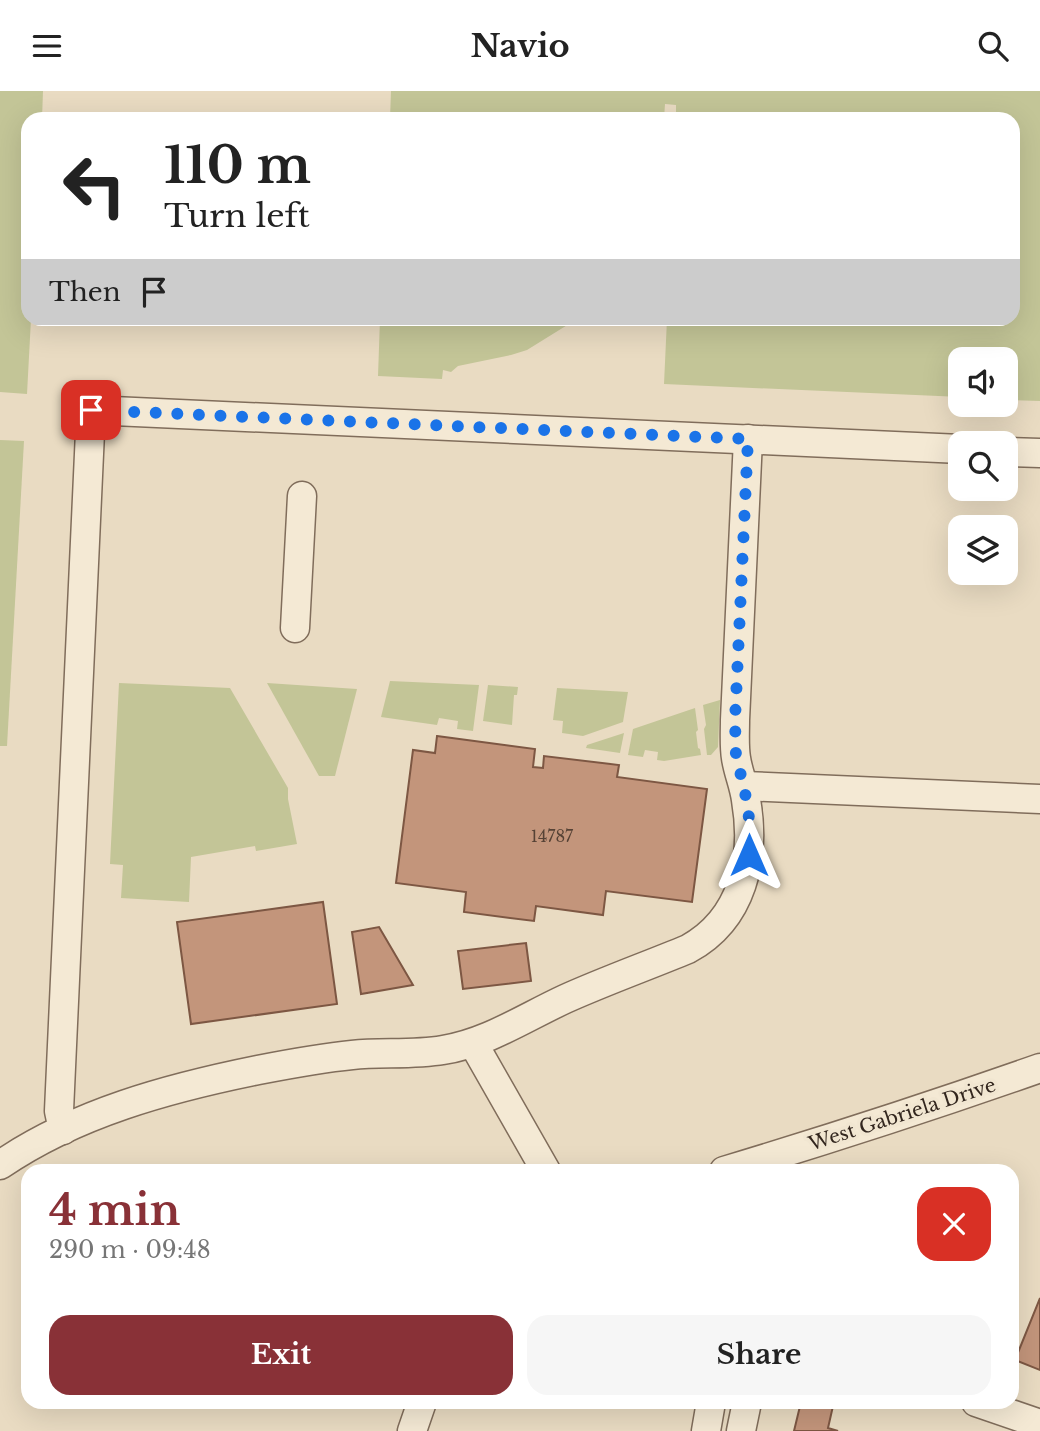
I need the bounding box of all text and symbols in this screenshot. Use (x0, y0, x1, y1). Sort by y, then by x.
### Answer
text: Navio (470, 26, 570, 66)
icon: menu (28, 27, 66, 65)
icon: search (974, 27, 1012, 65)
text: 110 m (164, 135, 311, 196)
icon: left (49, 140, 140, 231)
text: Turn left (164, 196, 310, 236)
icon: arrive (135, 273, 173, 311)
text: Then (49, 276, 121, 308)
map controls (948, 347, 1018, 585)
button: sound (948, 347, 1018, 417)
pin (61, 380, 121, 440)
icon: arrive (72, 391, 110, 429)
button: search (948, 431, 1018, 501)
button: layers (948, 515, 1018, 585)
position arrow (712, 818, 786, 892)
house number: 14787 (531, 826, 574, 846)
street label: West Gabriela Drive (805, 1073, 999, 1156)
text: 4 min (49, 1184, 180, 1236)
button: close (917, 1187, 991, 1261)
text: 290 m · 09:48 (49, 1236, 211, 1264)
button: Exit (49, 1315, 513, 1395)
button: Share (527, 1315, 991, 1395)

